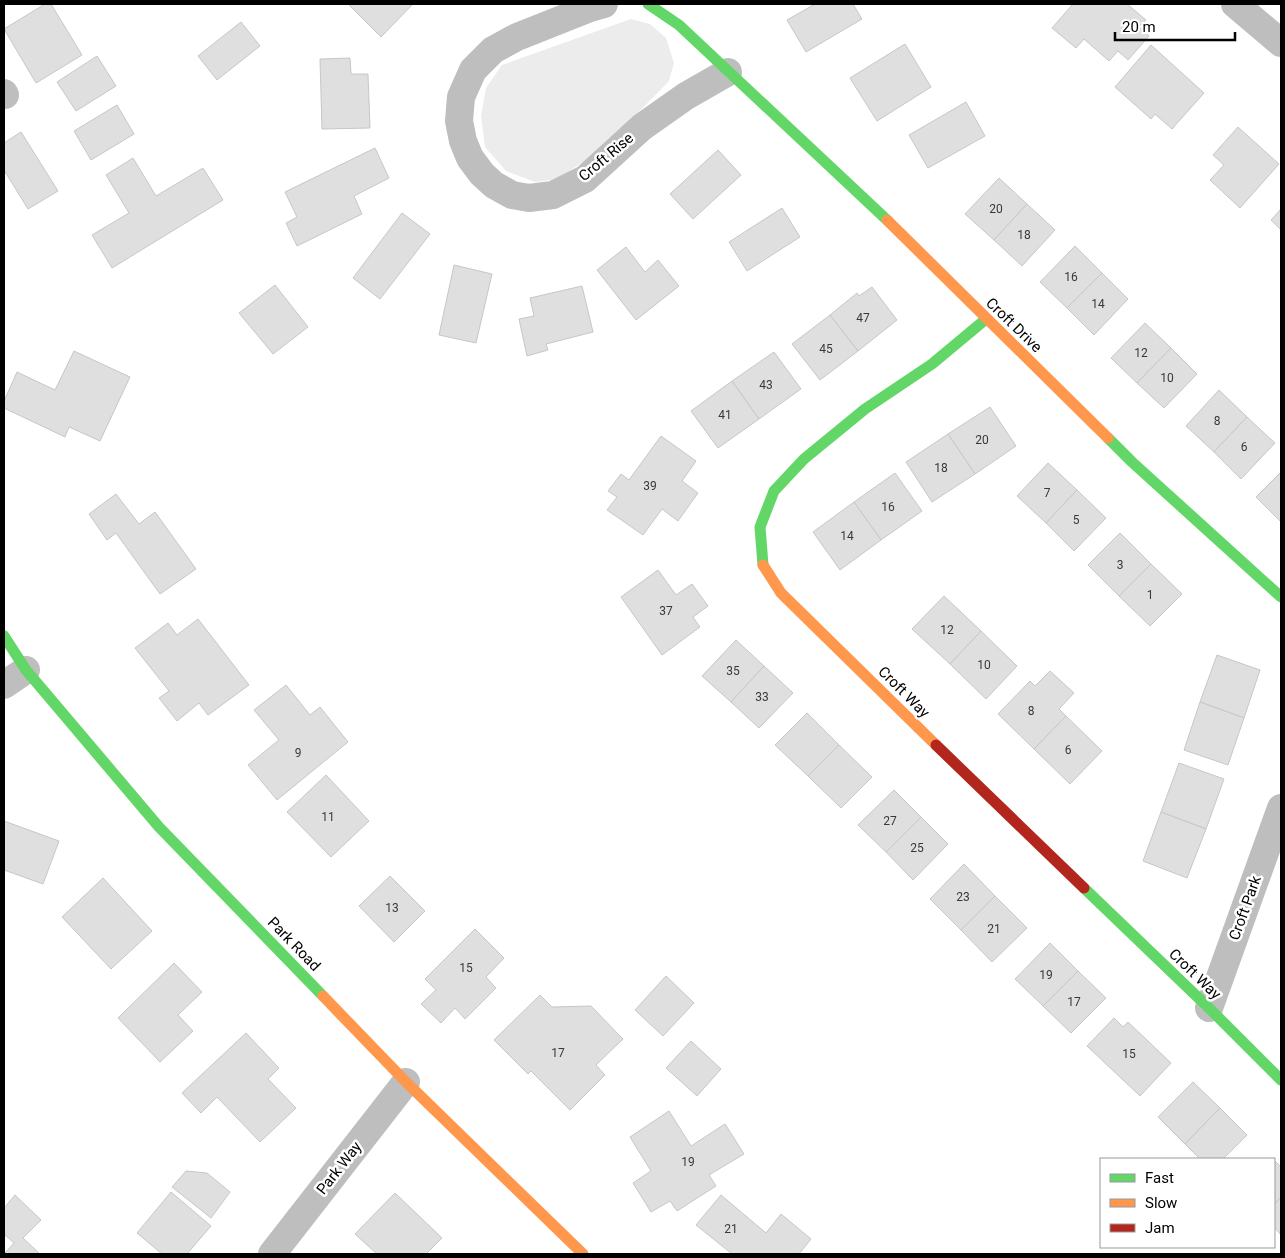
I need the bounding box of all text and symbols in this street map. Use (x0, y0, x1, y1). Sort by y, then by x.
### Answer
scale bar (1115, 10, 1235, 42)
text: 20 m (1122, 18, 1156, 36)
street label: Croft Rise (575, 129, 637, 185)
house number: 20 (989, 202, 1003, 216)
house number: 18 (1017, 228, 1031, 242)
house number: 16 (1064, 270, 1078, 284)
street label: Croft Drive (982, 294, 1046, 356)
house number: 14 (1091, 297, 1105, 311)
house number: 47 (856, 311, 870, 325)
house number: 45 (819, 342, 833, 356)
house number: 12 (1134, 346, 1148, 360)
house number: 10 (1160, 371, 1174, 385)
house number: 43 (759, 378, 773, 392)
house number: 41 (718, 408, 732, 422)
house number: 8 (1214, 414, 1221, 428)
house number: 20 (975, 433, 989, 447)
house number: 6 (1241, 440, 1248, 454)
house number: 18 (934, 461, 948, 475)
house number: 39 (643, 479, 657, 493)
house number: 7 (1044, 486, 1051, 500)
house number: 16 (881, 500, 895, 514)
house number: 5 (1073, 513, 1080, 527)
house number: 14 (840, 529, 854, 543)
house number: 3 (1117, 558, 1123, 572)
house number: 1 (1147, 588, 1153, 602)
house number: 37 (659, 604, 673, 618)
house number: 12 (940, 623, 954, 637)
house number: 10 (977, 658, 991, 672)
street label: Croft Way (875, 663, 933, 721)
house number: 35 (726, 664, 740, 678)
house number: 33 (755, 690, 769, 704)
house number: 8 (1028, 704, 1035, 718)
house number: 6 (1065, 743, 1072, 757)
house number: 9 (295, 746, 301, 760)
house number: 11 (321, 810, 335, 824)
house number: 27 (883, 814, 897, 828)
house number: 25 (910, 841, 924, 855)
street label: Croft Park (1225, 873, 1265, 943)
house number: 23 (956, 890, 970, 904)
house number: 13 (385, 901, 399, 915)
street label: Park Road (264, 913, 324, 975)
house number: 21 (987, 922, 1001, 936)
street label: Croft Way (1165, 945, 1225, 1003)
house number: 15 (459, 961, 473, 975)
house number: 19 (1039, 968, 1053, 982)
house number: 17 (1067, 995, 1081, 1009)
house number: 17 (551, 1046, 565, 1060)
house number: 15 (1122, 1047, 1136, 1061)
street label: Park Way (313, 1138, 365, 1198)
house number: 19 (681, 1155, 695, 1169)
legend (1100, 1158, 1275, 1248)
text: Fast (1145, 1169, 1174, 1187)
text: Slow (1145, 1194, 1177, 1212)
text: Jam (1145, 1219, 1175, 1237)
house number: 21 (724, 1222, 738, 1236)

